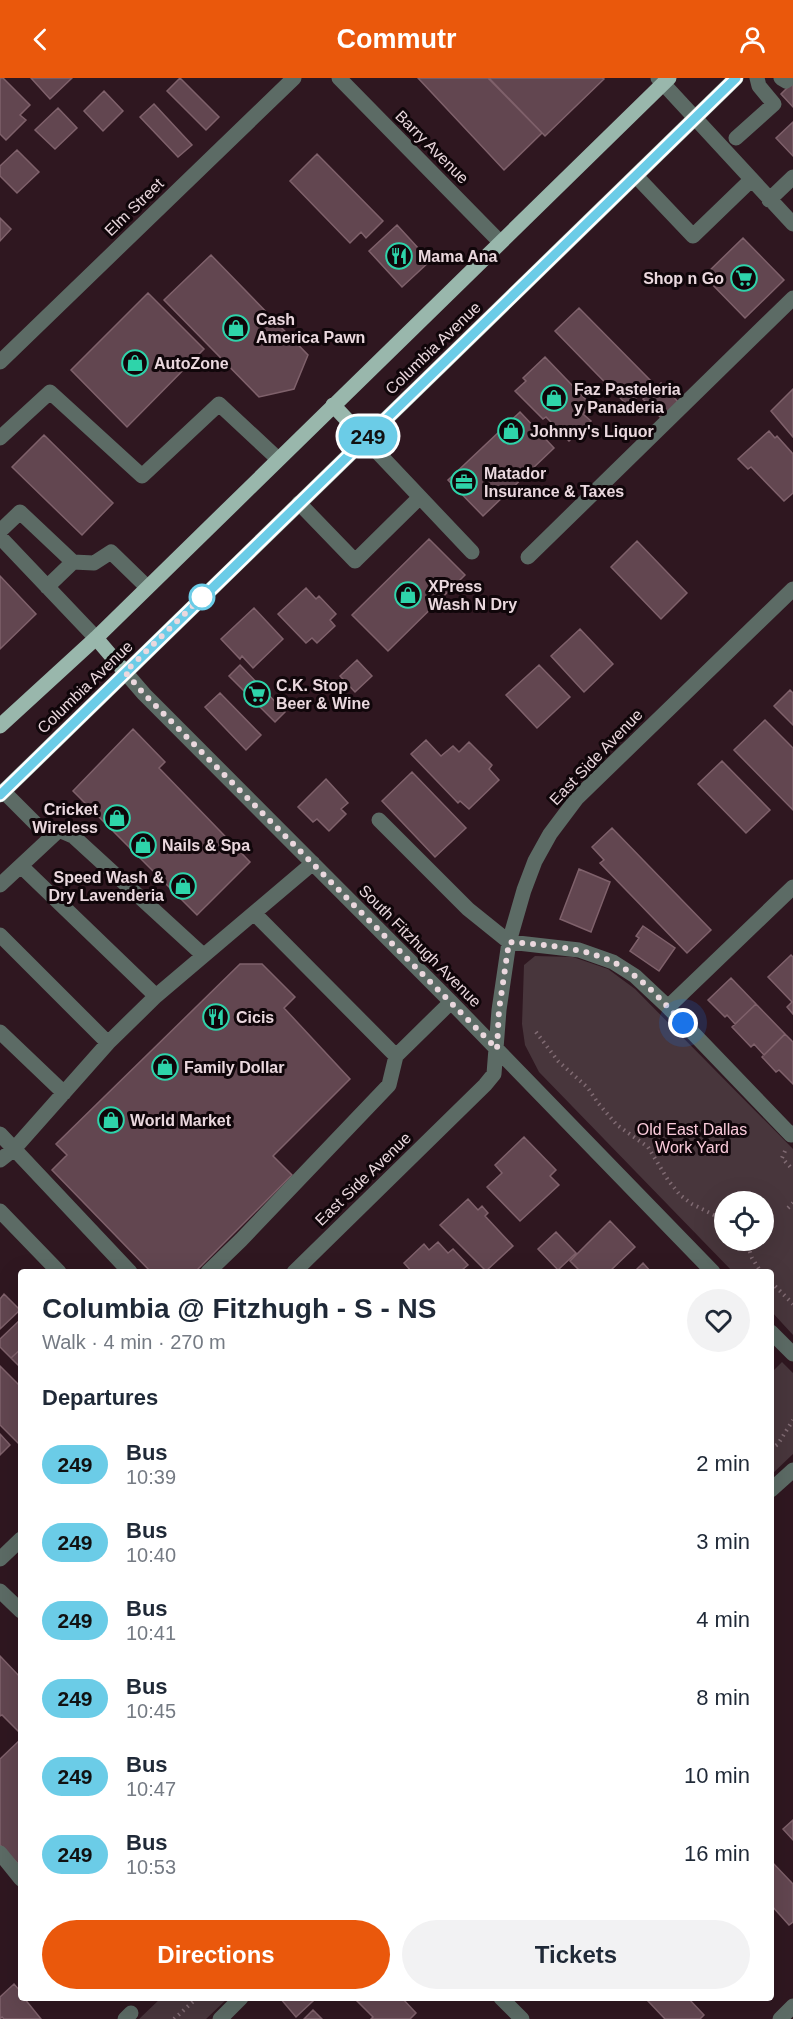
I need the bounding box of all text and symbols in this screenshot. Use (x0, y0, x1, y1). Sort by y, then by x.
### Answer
icon: back (24, 23, 57, 56)
icon: person (736, 23, 769, 56)
text: Commutr (337, 24, 457, 54)
street label: Barry Avenue (392, 107, 472, 187)
street label: Elm Street (101, 175, 167, 239)
restaurant icon: Mama Ana (384, 241, 414, 271)
place label: Mama Ana (418, 248, 498, 265)
supermarket icon: Shop n Go (729, 263, 759, 293)
place label: Shop n Go (643, 270, 724, 287)
street label: Columbia Avenue (382, 298, 484, 398)
place label: Cash America Pawn (256, 311, 365, 346)
shop icon: Cash America Pawn (221, 313, 251, 343)
shop icon: AutoZone (120, 348, 150, 378)
place label: AutoZone (154, 355, 229, 372)
place label: Faz Pasteleria y Panaderia (574, 381, 681, 416)
shop icon: Faz Pasteleria y Panaderia (539, 383, 569, 413)
line badge: 249 (334, 416, 403, 456)
shop icon: Johnny's Liquor (496, 416, 526, 446)
place label: Johnny's Liquor (530, 423, 654, 440)
text: 249 (350, 425, 386, 448)
place label: Matador Insurance & Taxes (484, 465, 624, 500)
office icon: Matador Insurance & Taxes (449, 467, 479, 497)
place label: XPress Wash N Dry (428, 578, 517, 613)
shop icon: XPress Wash N Dry (393, 580, 423, 610)
unlabelled marker (189, 584, 215, 610)
street label: Columbia Avenue (34, 637, 136, 737)
place label: C.K. Stop Beer & Wine (276, 677, 370, 712)
supermarket icon: C.K. Stop Beer & Wine (242, 679, 272, 709)
street label: East Side Avenue (546, 706, 646, 808)
place label: Cricket Wireless (32, 801, 99, 836)
shop icon: Cricket Wireless (102, 803, 132, 833)
shop icon: Nails & Spa (128, 830, 158, 860)
place label: Nails & Spa (162, 837, 250, 854)
place label: Speed Wash & Dry Lavenderia (48, 869, 164, 904)
shop icon: Speed Wash & Dry Lavenderia (168, 871, 198, 901)
street label: South Fitzhugh Avenue (356, 882, 484, 1010)
restaurant icon: Cicis (201, 1002, 231, 1032)
your location (668, 1008, 698, 1038)
place label: Cicis (236, 1009, 274, 1026)
shop icon: Family Dollar (150, 1052, 180, 1082)
place label: Family Dollar (184, 1059, 284, 1076)
shop icon: World Market (96, 1105, 126, 1135)
place label: World Market (130, 1112, 232, 1129)
park label: Old East Dallas Work Yard (637, 1121, 747, 1156)
street label: East Side Avenue (312, 1129, 414, 1229)
map controls (714, 1191, 774, 1251)
button: locate (714, 1191, 774, 1251)
button: heart (687, 1289, 750, 1352)
text: Columbia @ Fitzhugh - S - NS (42, 1293, 436, 1324)
text: Walk · 4 min · 270 m (42, 1331, 226, 1353)
text: Departures (42, 1385, 158, 1410)
text: Bus (126, 1440, 168, 1465)
text: 2 min (696, 1451, 750, 1476)
text: 249 (57, 1453, 93, 1476)
text: 10:39 (126, 1466, 176, 1488)
text: Bus (126, 1518, 168, 1543)
text: 3 min (696, 1529, 750, 1554)
text: 249 (57, 1531, 93, 1554)
text: 10:40 (126, 1544, 176, 1566)
text: Bus (126, 1596, 168, 1621)
text: 4 min (696, 1607, 750, 1632)
text: 249 (57, 1609, 93, 1632)
text: 10:41 (126, 1622, 176, 1644)
text: Bus (126, 1674, 168, 1699)
text: 8 min (696, 1685, 750, 1710)
text: 249 (57, 1687, 93, 1710)
text: 10:45 (126, 1700, 176, 1722)
text: Bus (126, 1752, 168, 1777)
text: 10 min (684, 1763, 750, 1788)
text: 249 (57, 1765, 93, 1788)
text: 10:47 (126, 1778, 176, 1800)
text: Bus (126, 1830, 168, 1855)
text: 16 min (684, 1841, 750, 1866)
text: 249 (57, 1843, 93, 1866)
text: 10:53 (126, 1856, 176, 1878)
button: Directions (42, 1920, 390, 1989)
button: Tickets (402, 1920, 750, 1989)

